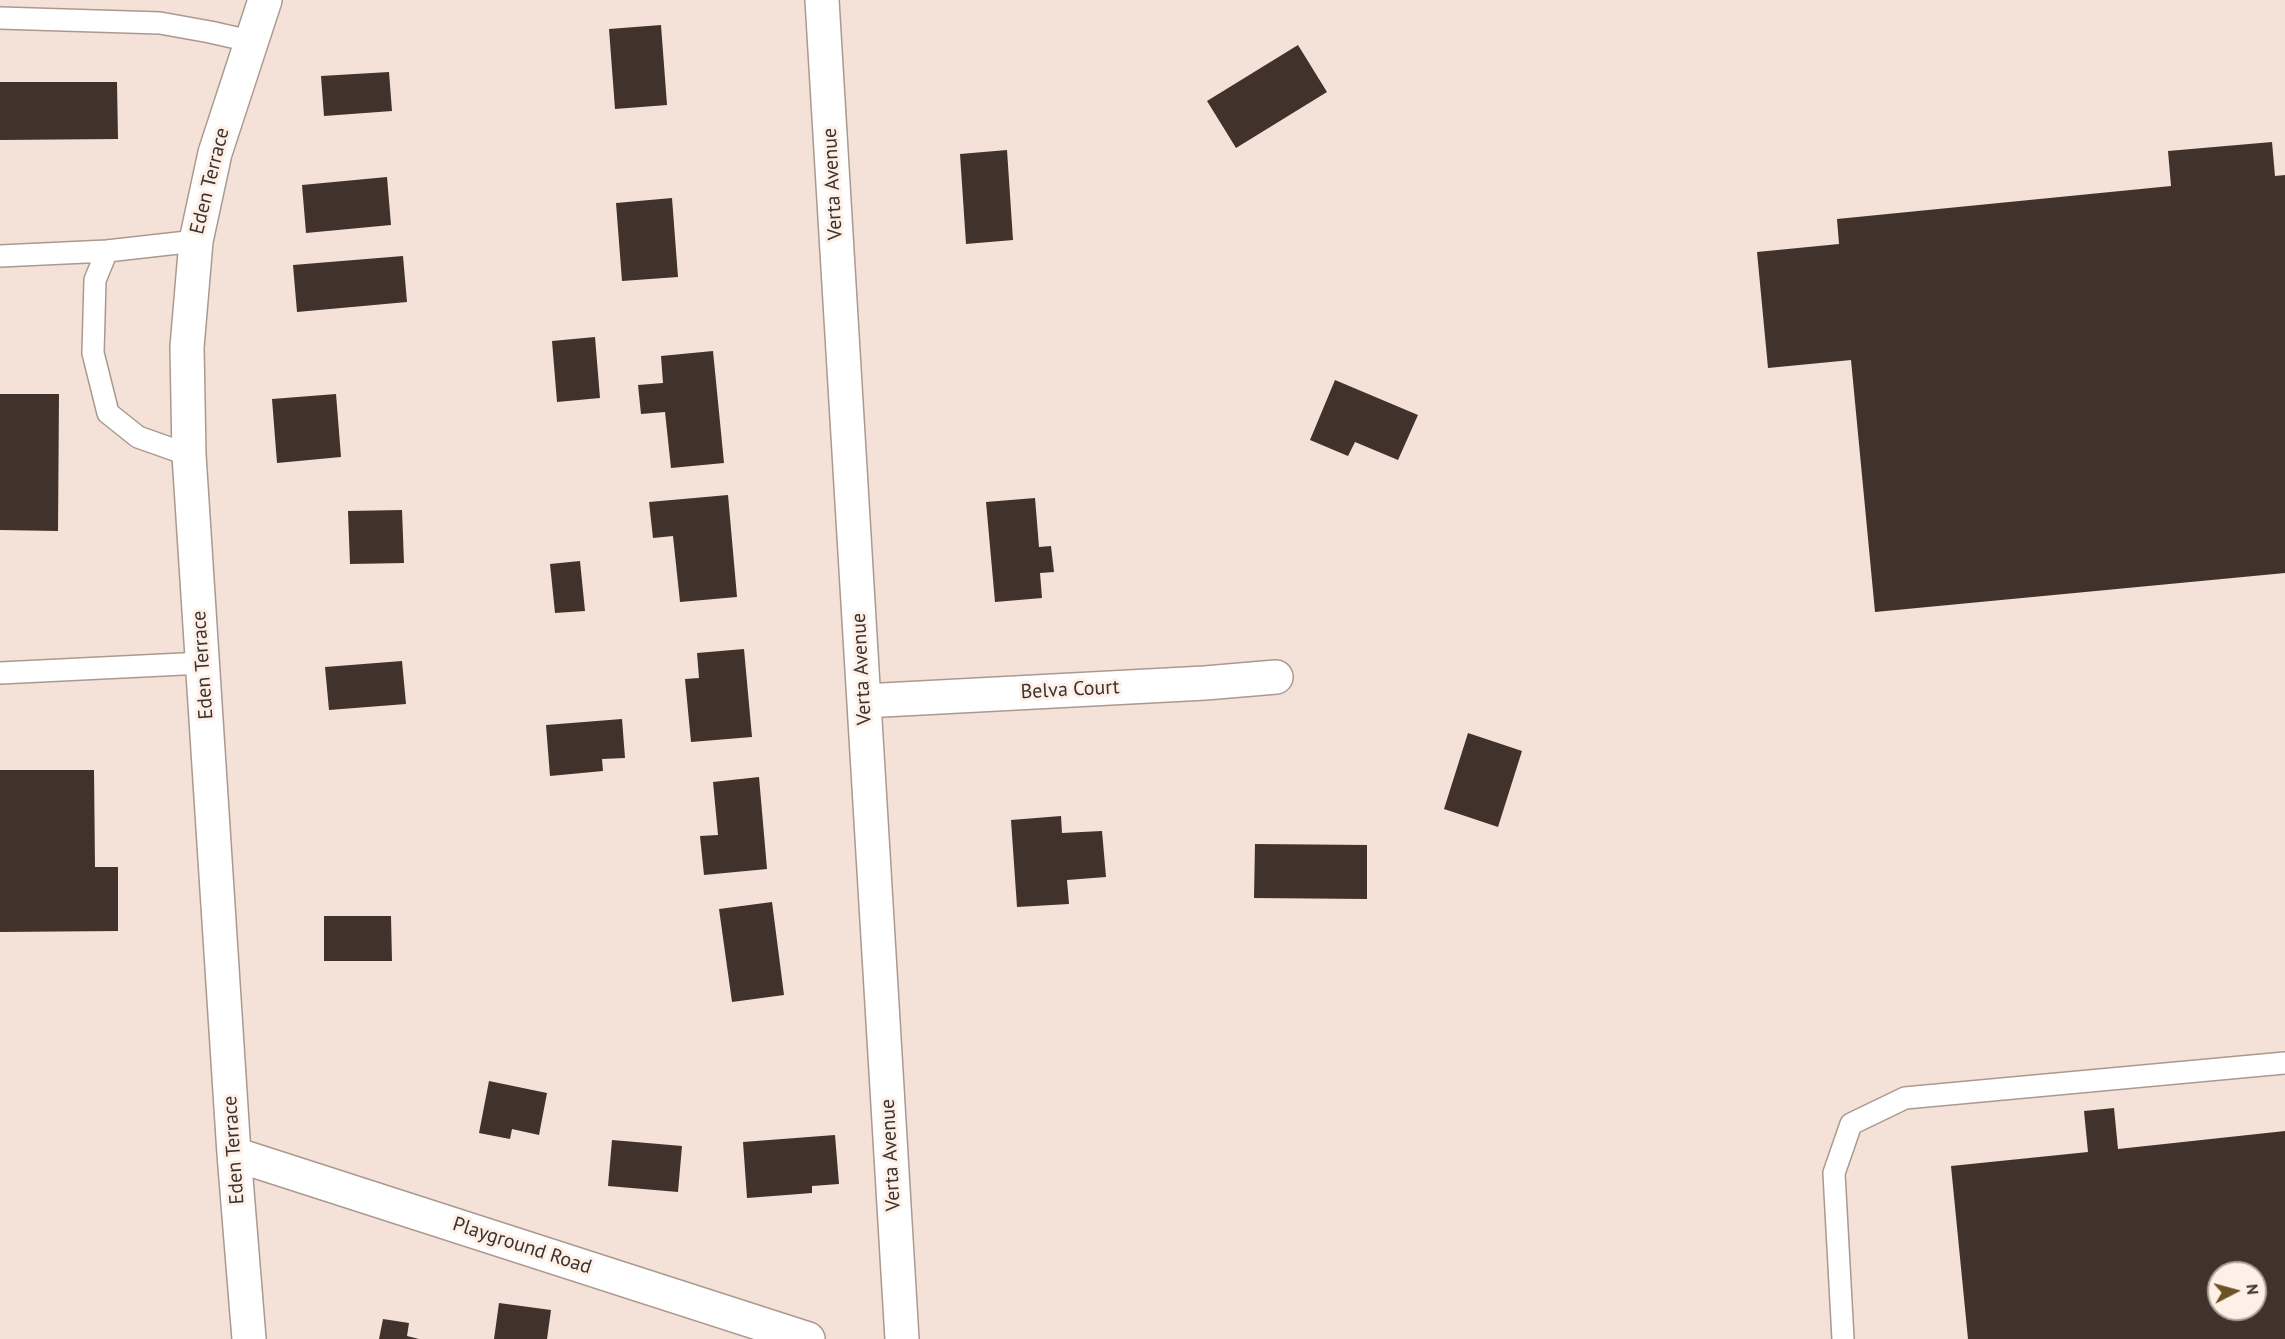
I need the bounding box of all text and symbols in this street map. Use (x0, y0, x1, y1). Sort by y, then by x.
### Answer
street label: Eden Terrace (185, 125, 235, 237)
street label: Verta Avenue (818, 127, 848, 241)
street label: Eden Terrace (187, 610, 219, 720)
street label: Verta Avenue (847, 612, 877, 726)
street label: Belva Court (1020, 675, 1120, 705)
street label: Eden Terrace (218, 1095, 250, 1205)
street label: Verta Avenue (876, 1098, 906, 1212)
street label: Playground Road (450, 1212, 594, 1280)
north arrow (2207, 1261, 2267, 1321)
text: N (2242, 1283, 2263, 1296)

